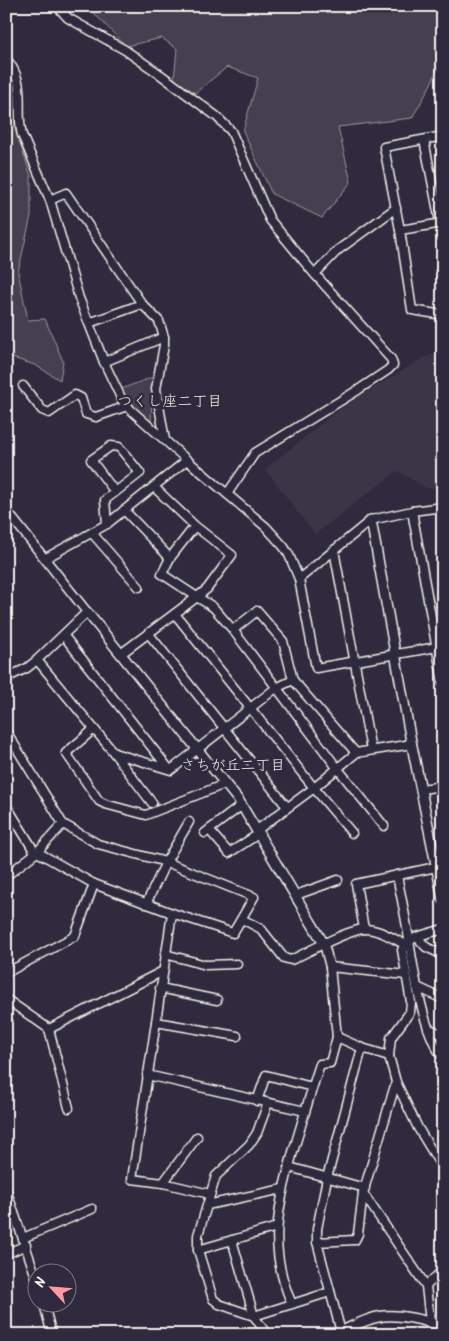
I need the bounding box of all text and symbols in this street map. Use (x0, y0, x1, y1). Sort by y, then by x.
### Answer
district label: つくし座二丁目 (117, 390, 223, 414)
district label: さちが丘二丁目 (180, 754, 286, 778)
north arrow (28, 1264, 78, 1314)
text: N (29, 1274, 53, 1292)

